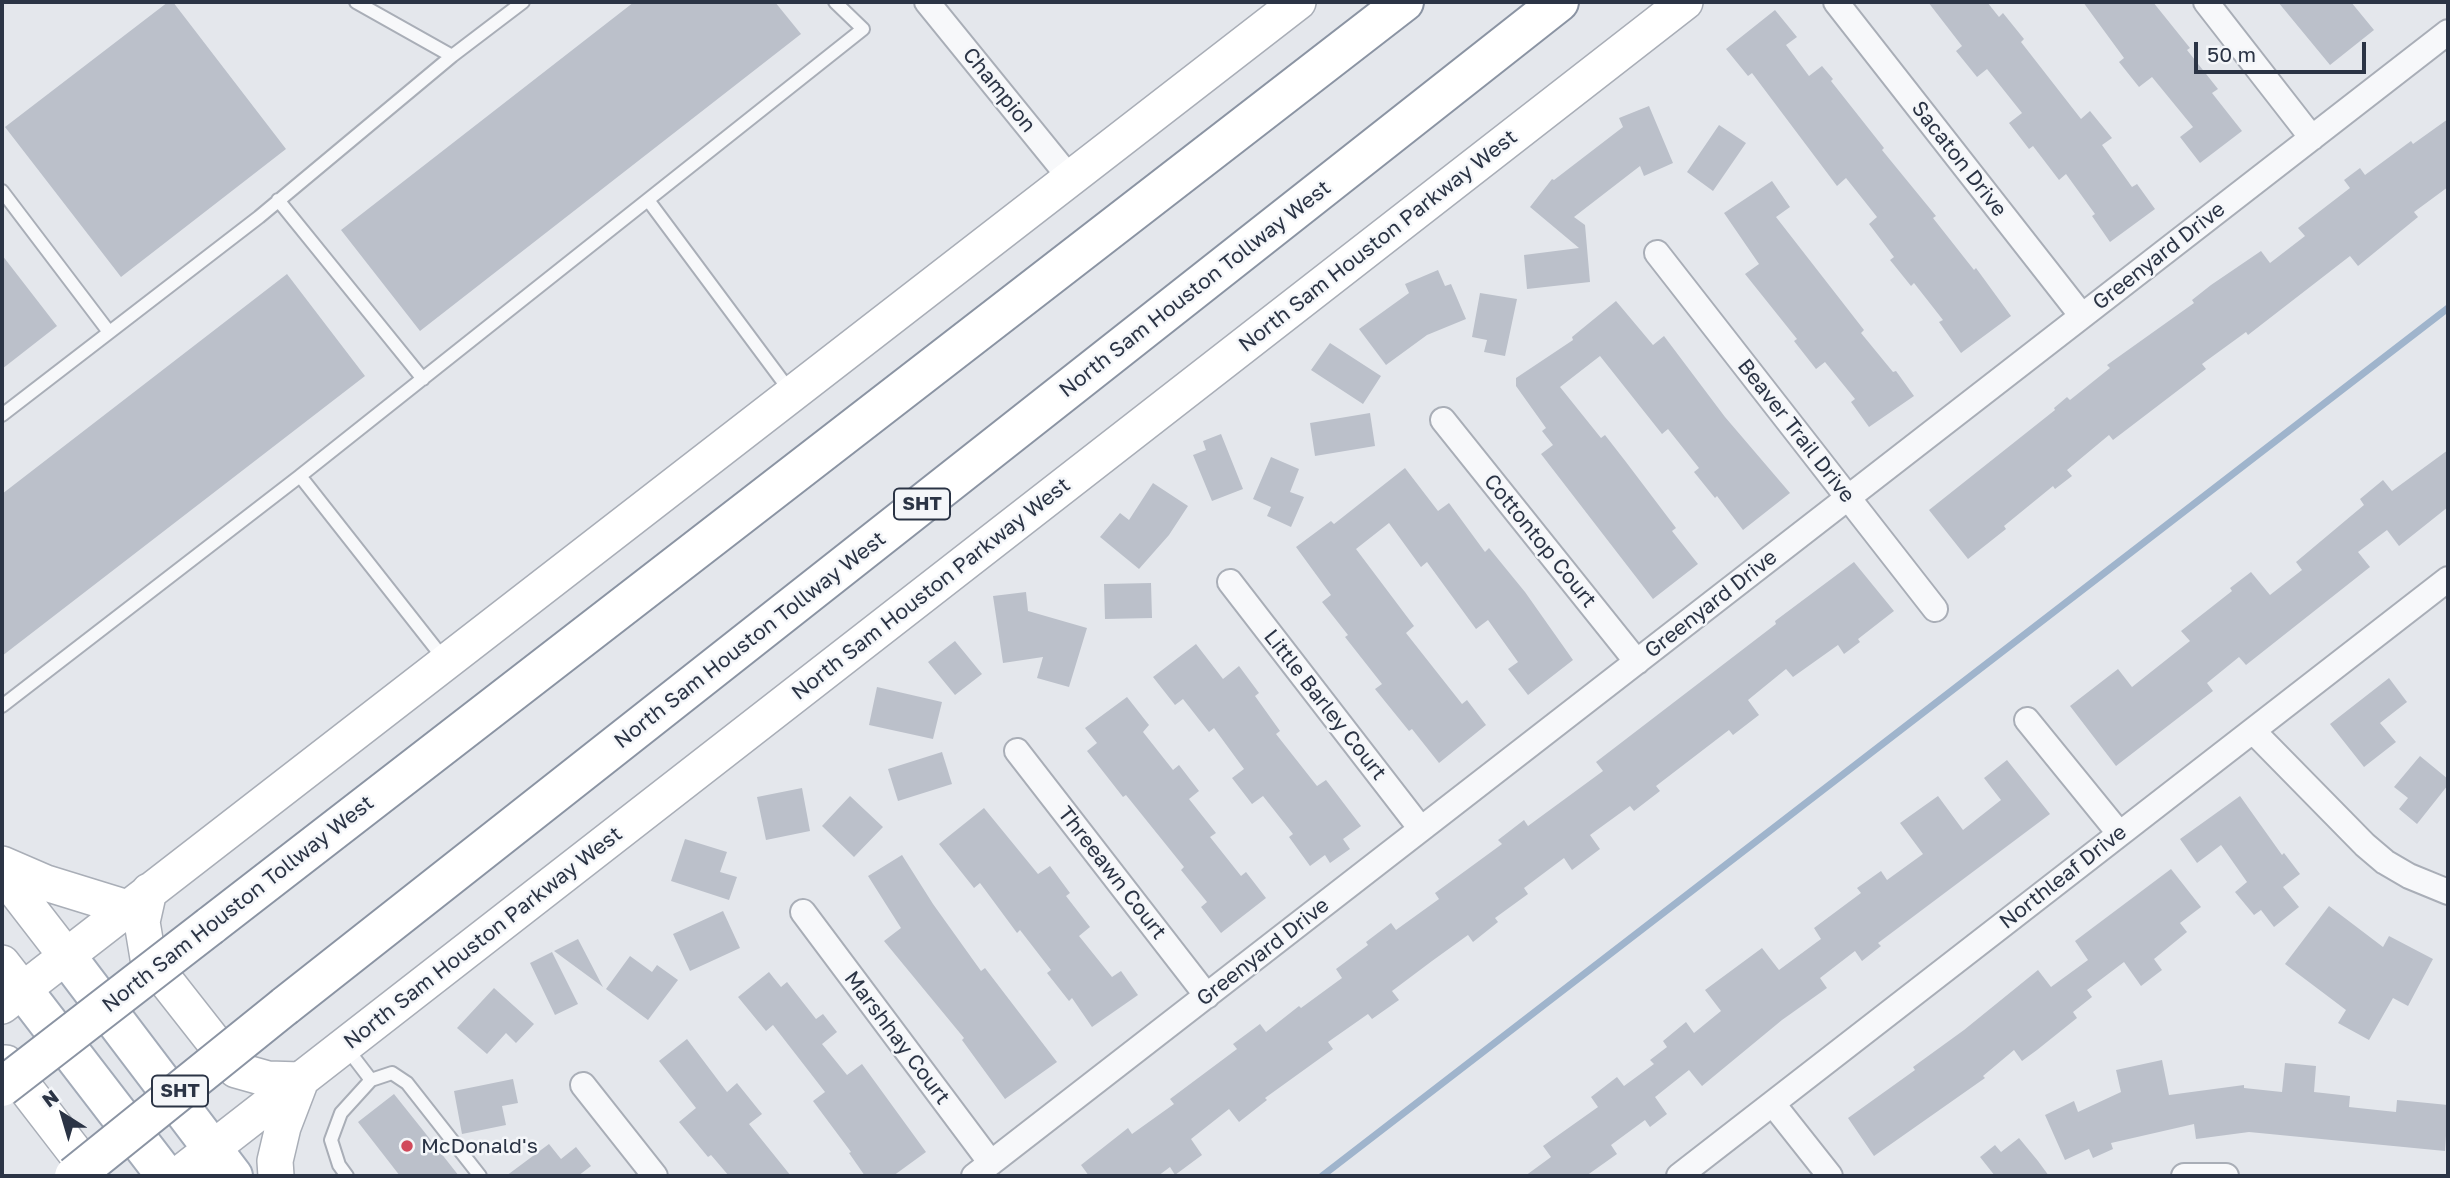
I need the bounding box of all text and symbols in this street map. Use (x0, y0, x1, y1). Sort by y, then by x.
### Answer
scale bar (2198, 28, 2370, 72)
text: 50 m (2207, 41, 2256, 67)
street label: Champion (957, 43, 1041, 137)
street label: Sacaton Drive (1906, 96, 2012, 222)
street label: North Sam Houston Parkway West (1234, 125, 1522, 357)
street label: North Sam Houston Tollway West (1054, 175, 1336, 403)
street label: Greenyard Drive (2088, 197, 2230, 315)
street label: Beaver Trail Drive (1732, 354, 1860, 508)
street label: Cottontop Court (1478, 469, 1602, 613)
street label: North Sam Houston Parkway West (787, 473, 1075, 705)
road number: SHT (894, 489, 950, 520)
street label: North Sam Houston Tollway West (609, 526, 891, 754)
street label: Greenyard Drive (1640, 545, 1782, 663)
street label: Little Barley Court (1258, 625, 1392, 785)
street label: North Sam Houston Tollway West (97, 790, 379, 1018)
street label: Threeawn Court (1052, 802, 1172, 944)
street label: Northleaf Drive (1995, 820, 2131, 934)
street label: North Sam Houston Parkway West (339, 822, 627, 1054)
street label: Greenyard Drive (1192, 893, 1334, 1011)
street label: Marshhay Court (839, 966, 955, 1110)
road number: SHT (152, 1076, 208, 1106)
north arrow (28, 1080, 98, 1150)
text: N (37, 1084, 63, 1111)
place label: McDonald's (421, 1133, 538, 1159)
marker: McDonald's (399, 1138, 415, 1154)

